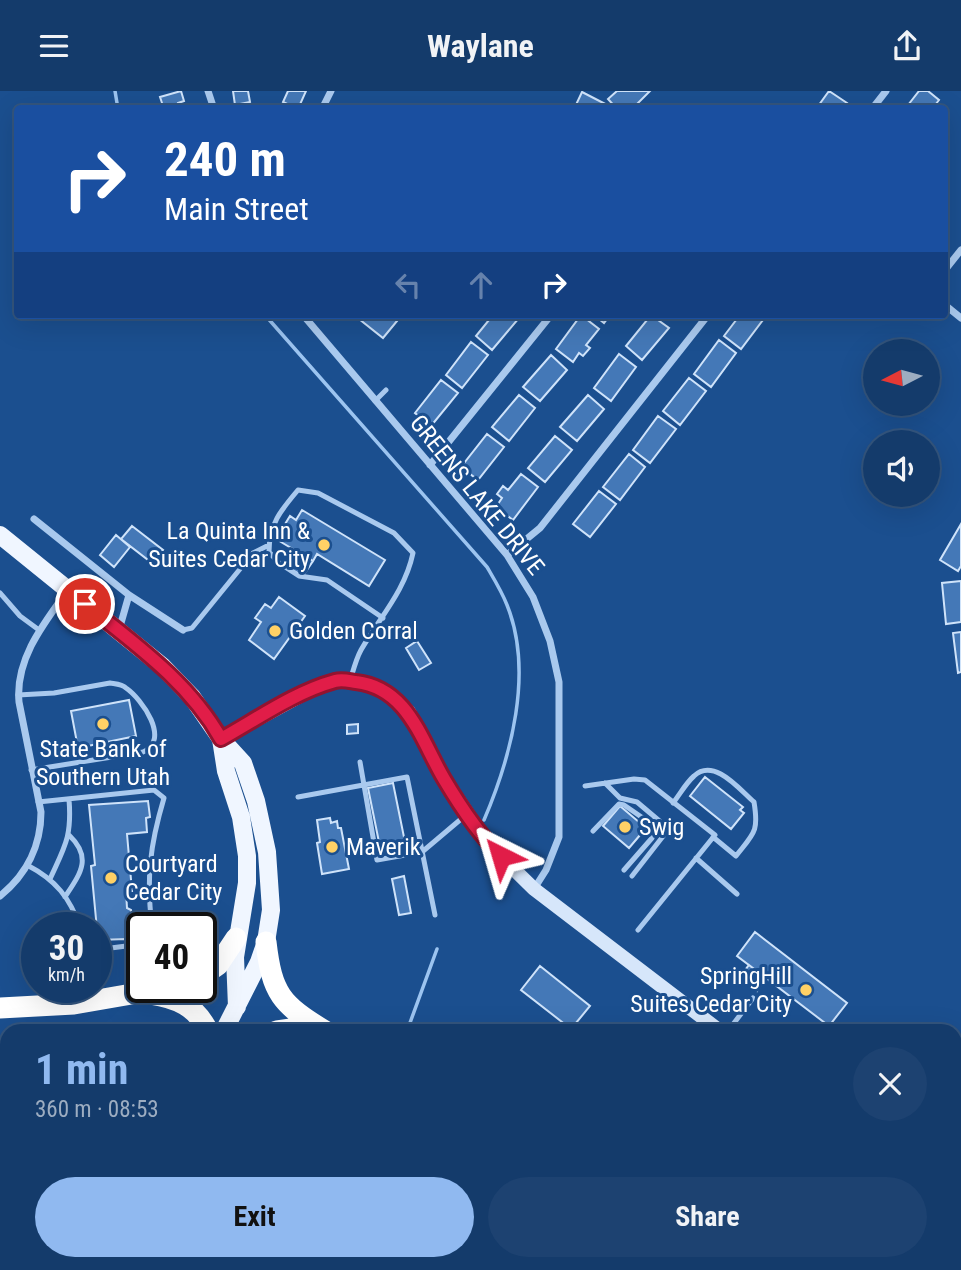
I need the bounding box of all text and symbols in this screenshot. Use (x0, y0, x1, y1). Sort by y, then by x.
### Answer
icon: menu (35, 27, 73, 65)
text: Waylane (427, 27, 534, 65)
icon: share (888, 27, 926, 65)
text: 240 m (164, 131, 286, 188)
icon: right (49, 133, 140, 224)
text: Main Street (164, 190, 309, 228)
icon: left (389, 266, 427, 304)
icon: ahead (462, 266, 500, 304)
icon: right (535, 266, 573, 304)
north arrow (863, 339, 940, 417)
map controls (863, 339, 940, 507)
street label: GREENS LAKE DRIVE (404, 409, 550, 581)
button: sound (863, 430, 940, 507)
place label: La Quinta Inn & Suites Cedar City (148, 517, 310, 573)
marker: La Quinta Inn & Suites Cedar City (316, 537, 332, 553)
pin (55, 574, 115, 634)
icon: arrive (66, 585, 104, 623)
place label: Golden Corral (289, 617, 418, 645)
marker: Golden Corral (267, 623, 283, 639)
marker: State Bank of Southern Utah (95, 716, 111, 732)
place label: State Bank of Southern Utah (36, 735, 170, 791)
place label: Swig (639, 813, 684, 841)
position arrow (464, 819, 538, 893)
marker: Swig (617, 819, 633, 835)
place label: Maverik (346, 833, 421, 861)
marker: Maverik (324, 839, 340, 855)
place label: Courtyard Cedar City (125, 850, 222, 906)
marker: Courtyard Cedar City (103, 870, 119, 886)
speed limit sign: 40 (126, 912, 217, 1003)
text: 30 (49, 928, 84, 969)
place label: SpringHill Suites Cedar City (630, 962, 792, 1018)
text: km/h (48, 964, 85, 985)
marker: SpringHill Suites Cedar City (798, 982, 814, 998)
text: 1 min (35, 1045, 128, 1094)
button: close (853, 1047, 927, 1121)
text: 360 m · 08:53 (35, 1096, 159, 1123)
button: Exit (35, 1177, 474, 1257)
button: Share (488, 1177, 927, 1257)

